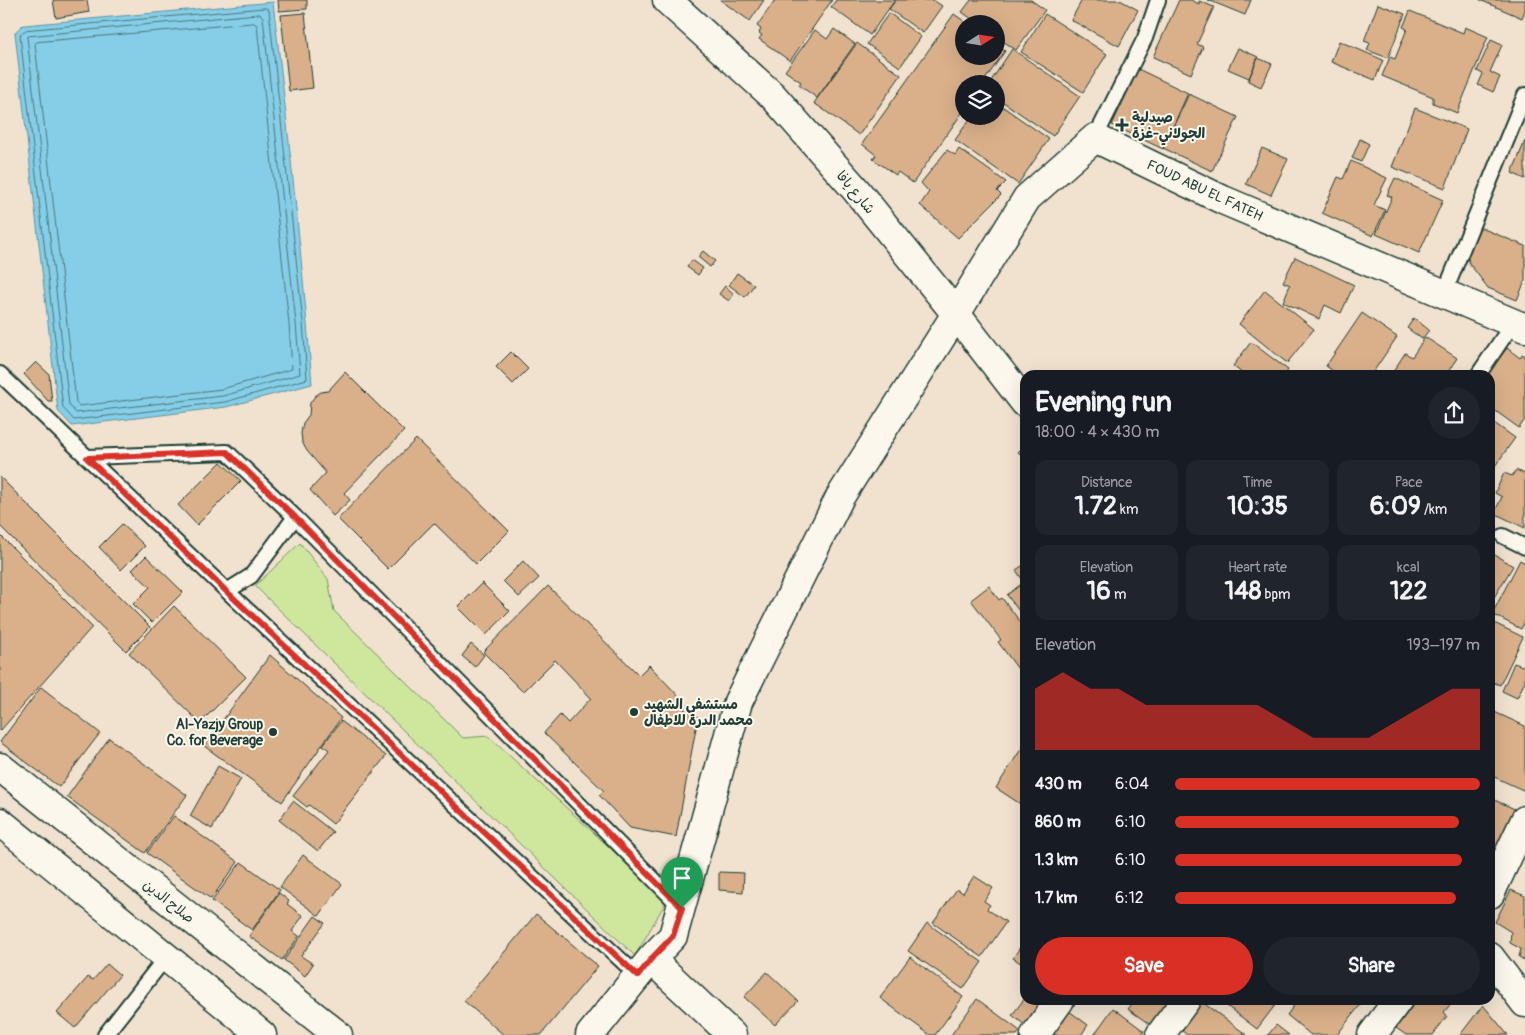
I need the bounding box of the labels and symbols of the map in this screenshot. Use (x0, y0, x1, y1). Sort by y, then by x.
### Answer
north arrow (955, 15, 1005, 65)
place label: صيدلية الجولاني-غزة (1132, 109, 1206, 146)
marker: صيدلية الجولاني-غزة (1116, 119, 1128, 131)
street label: FOUD ABU EL FATEH (1144, 156, 1266, 225)
street label: شارع يافا (832, 167, 878, 218)
place label: مستشفى الشهيد محمد الدرة للاطفال (644, 696, 753, 729)
marker: مستشفى الشهيد محمد الدرة للاطفال (628, 706, 640, 718)
place label: Al-Yazjy Group Co. for Beverage (167, 716, 264, 749)
marker: Al-Yazjy Group Co. for Beverage (267, 726, 279, 738)
pin (661, 857, 703, 908)
street label: صلاح الدين (139, 876, 198, 928)

